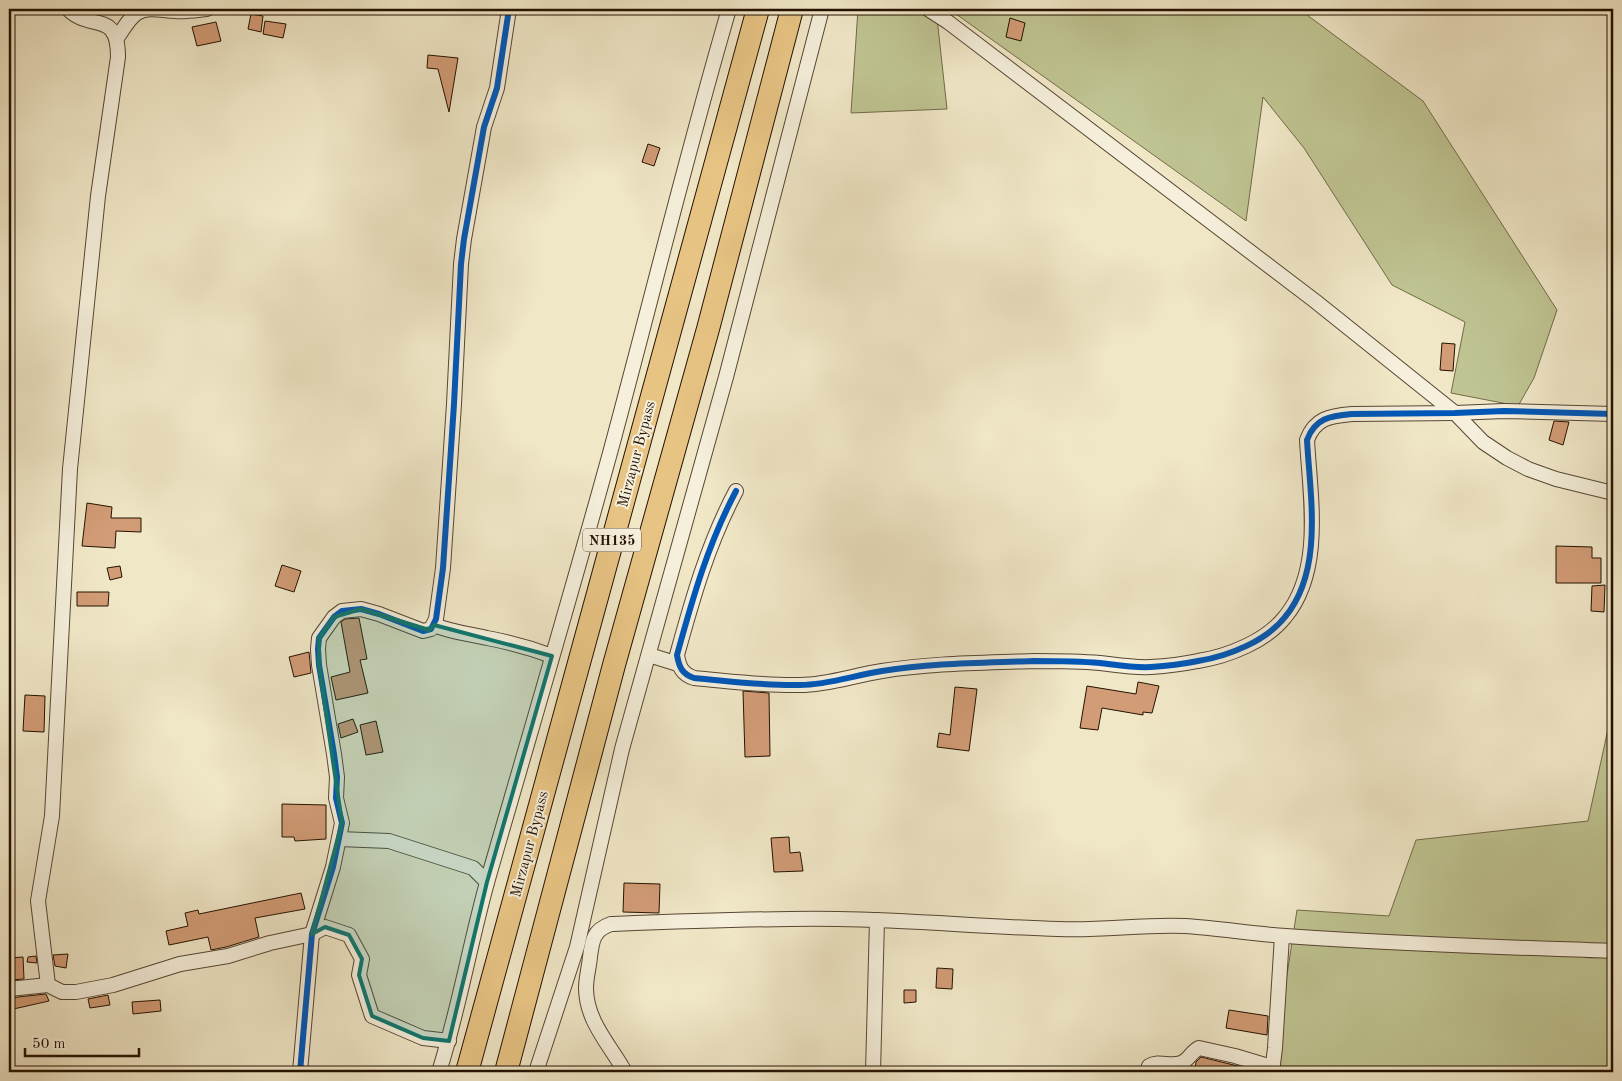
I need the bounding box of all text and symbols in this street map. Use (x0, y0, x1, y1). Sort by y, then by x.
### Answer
street label: Mirzapur Bypass (616, 400, 659, 509)
road number: NH135 (583, 528, 641, 552)
street label: Mirzapur Bypass (509, 790, 552, 899)
scale bar (25, 1026, 139, 1058)
text: 50 m (32, 1037, 66, 1052)

